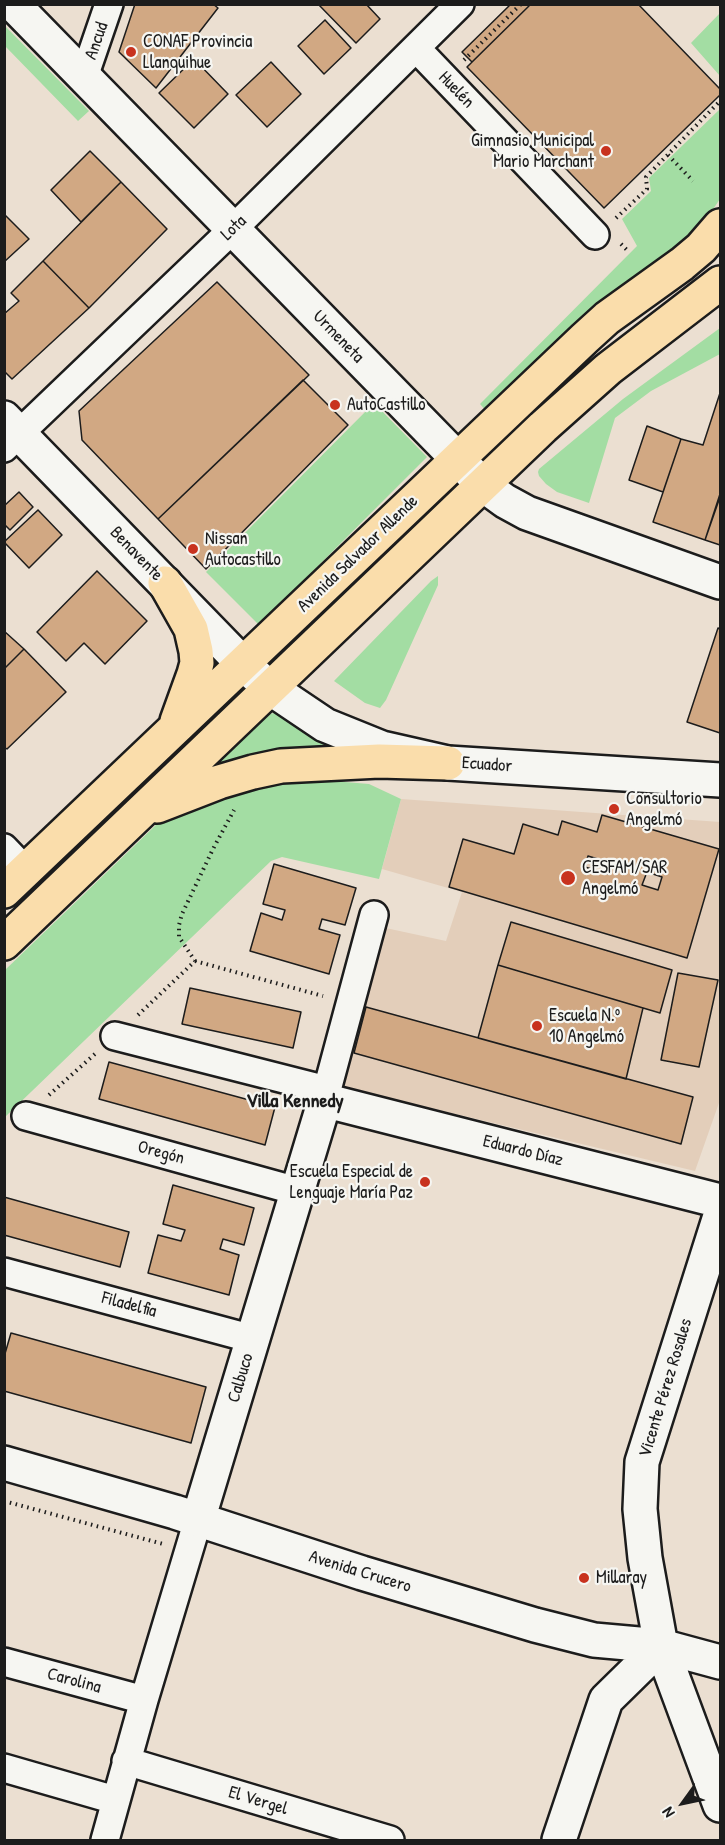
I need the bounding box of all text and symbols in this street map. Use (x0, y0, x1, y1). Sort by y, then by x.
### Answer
street label: Ancud (81, 19, 113, 63)
place label: CONAF Provincia Llanquihue (143, 31, 252, 74)
marker: CONAF Provincia Llanquihue (124, 45, 138, 59)
street label: Huelén (433, 67, 479, 113)
place label: Gimnasio Municipal Mario Marchant (471, 130, 594, 172)
marker: Gimnasio Municipal Mario Marchant (599, 144, 613, 158)
street label: Lota (217, 211, 251, 245)
street label: Urmeneta (308, 306, 368, 368)
place label: AutoCastillo (347, 394, 426, 416)
marker: AutoCastillo (328, 398, 342, 412)
street label: Avenida Salvador Allende (293, 491, 423, 617)
street label: Benavente (105, 522, 167, 586)
place label: Nissan Autocastillo (205, 528, 281, 570)
marker: Nissan Autocastillo (186, 542, 200, 556)
street label: Ecuador (461, 752, 513, 778)
place label: Consultorio Angelmó (626, 788, 702, 830)
marker: Consultorio Angelmó (607, 802, 621, 816)
place label: CESFAM/SAR Angelmó (582, 857, 667, 900)
marker: CESFAM/SAR Angelmó (559, 869, 577, 887)
place label: Escuela N.º 10 Angelmó (549, 1005, 624, 1048)
marker: Escuela N.º 10 Angelmó (530, 1019, 544, 1033)
district label: Villa Kennedy (246, 1090, 344, 1114)
street label: Eduardo Díaz (481, 1131, 565, 1171)
street label: Oregón (135, 1136, 187, 1170)
place label: Escuela Especial de Lenguaje María Paz (290, 1161, 413, 1204)
marker: Escuela Especial de Lenguaje María Paz (418, 1175, 432, 1189)
street label: Filadelfia (99, 1287, 159, 1323)
street label: Vicente Pérez Rosales (635, 1316, 697, 1460)
street label: Calbuco (223, 1351, 259, 1405)
street label: Avenida Crucero (306, 1546, 414, 1598)
place label: Millaray (596, 1567, 647, 1589)
marker: Millaray (577, 1571, 591, 1585)
street label: Carolina (45, 1663, 103, 1699)
north arrow (653, 1773, 713, 1833)
street label: El Vergel (226, 1782, 290, 1820)
text: N (656, 1803, 679, 1822)

